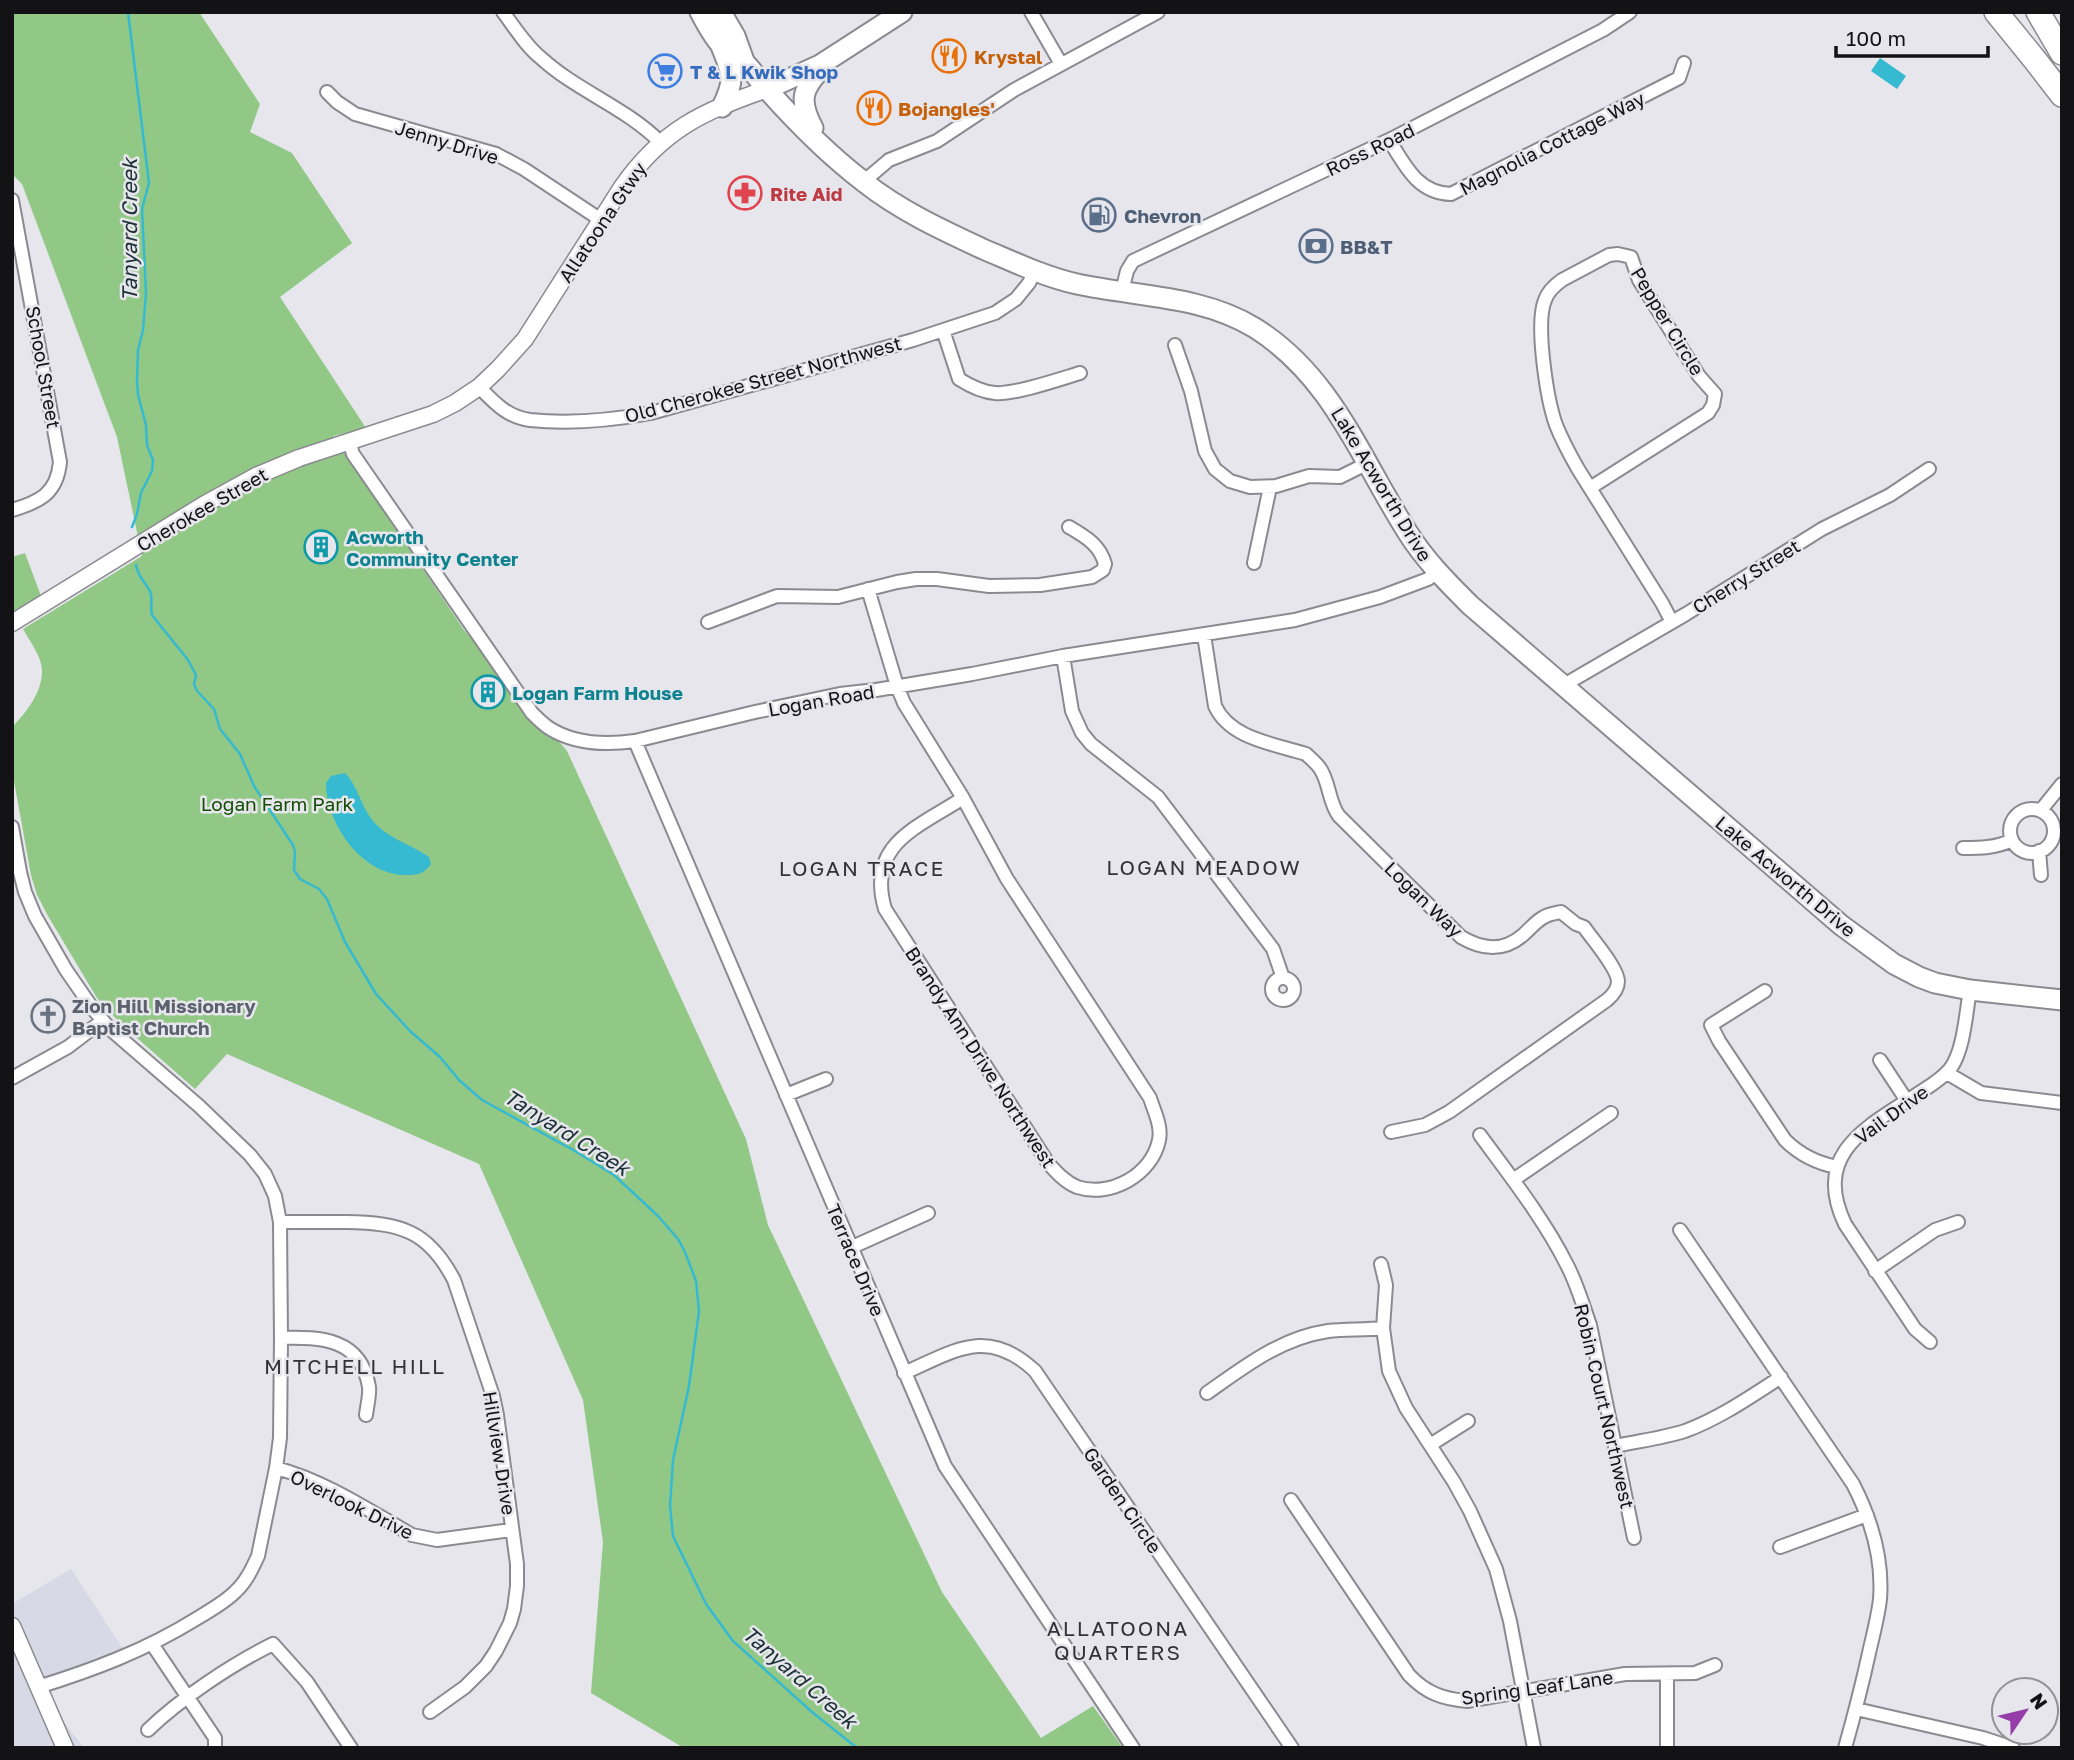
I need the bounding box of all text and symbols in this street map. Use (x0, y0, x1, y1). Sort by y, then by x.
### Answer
scale bar (1836, 14, 1988, 58)
text: 100 m (1846, 25, 1906, 51)
restaurant icon: Krystal (930, 37, 968, 75)
place label: Krystal (974, 45, 1042, 68)
supermarket icon: T & L Kwik Shop (646, 52, 684, 90)
place label: T & L Kwik Shop (690, 60, 839, 83)
street label: Magnolia Cottage Way (1456, 86, 1649, 200)
restaurant icon: Bojangles' (855, 89, 893, 127)
place label: Bojangles' (898, 97, 995, 120)
street label: Jenny Drive (392, 115, 502, 169)
street label: Ross Road (1322, 118, 1418, 180)
water label: Tanyard Creek (116, 156, 142, 302)
street label: Allatoona Gtwy (553, 157, 651, 287)
pharmacy icon: Rite Aid (726, 174, 764, 212)
place label: Rite Aid (770, 182, 842, 205)
fuel station icon: Chevron (1080, 196, 1118, 234)
place label: Chevron (1124, 204, 1201, 227)
bank icon: BB&T (1297, 227, 1335, 265)
place label: BB&T (1340, 235, 1393, 258)
street label: Pepper Circle (1627, 263, 1709, 379)
street label: School Street (22, 304, 66, 430)
street label: Old Cherokee Street Northwest (622, 331, 904, 427)
street label: Lake Acworth Drive (1327, 403, 1437, 565)
street label: Cherokee Street (132, 462, 272, 556)
place label: Acworth Community Center (346, 525, 519, 570)
building icon: Acworth Community Center (302, 528, 340, 566)
street label: Cherry Street (1688, 534, 1804, 618)
building icon: Logan Farm House (469, 673, 507, 711)
street label: Logan Road (766, 679, 876, 721)
place label: Logan Farm House (512, 681, 683, 704)
park label: Logan Farm Park (201, 792, 354, 815)
street label: Lake Acworth Drive (1711, 811, 1861, 941)
district label: LOGAN MEADOW (1106, 854, 1302, 880)
district label: LOGAN TRACE (779, 855, 945, 881)
street label: Logan Way (1380, 856, 1468, 942)
street label: Brandy Ann Drive Northwest (901, 942, 1061, 1172)
place label: Zion Hill Missionary Baptist Church (72, 994, 256, 1039)
church icon: Zion Hill Missionary Baptist Church (29, 997, 67, 1035)
street label: Vail Drive (1850, 1080, 1932, 1148)
water label: Tanyard Creek (499, 1083, 636, 1182)
street label: Terrace Drive (822, 1200, 890, 1320)
street label: Robin Court Northwest (1570, 1301, 1640, 1511)
district label: MITCHELL HILL (264, 1353, 446, 1379)
street label: Hillview Drive (479, 1389, 521, 1517)
street label: Garden Circle (1079, 1443, 1167, 1557)
street label: Overlook Drive (287, 1464, 417, 1544)
district label: ALLATOONA QUARTERS (1047, 1615, 1189, 1665)
water label: Tanyard Creek (737, 1620, 864, 1735)
street label: Spring Leaf Lane (1460, 1665, 1614, 1709)
north arrow (1990, 1676, 2060, 1746)
text: N (2026, 1688, 2053, 1713)

